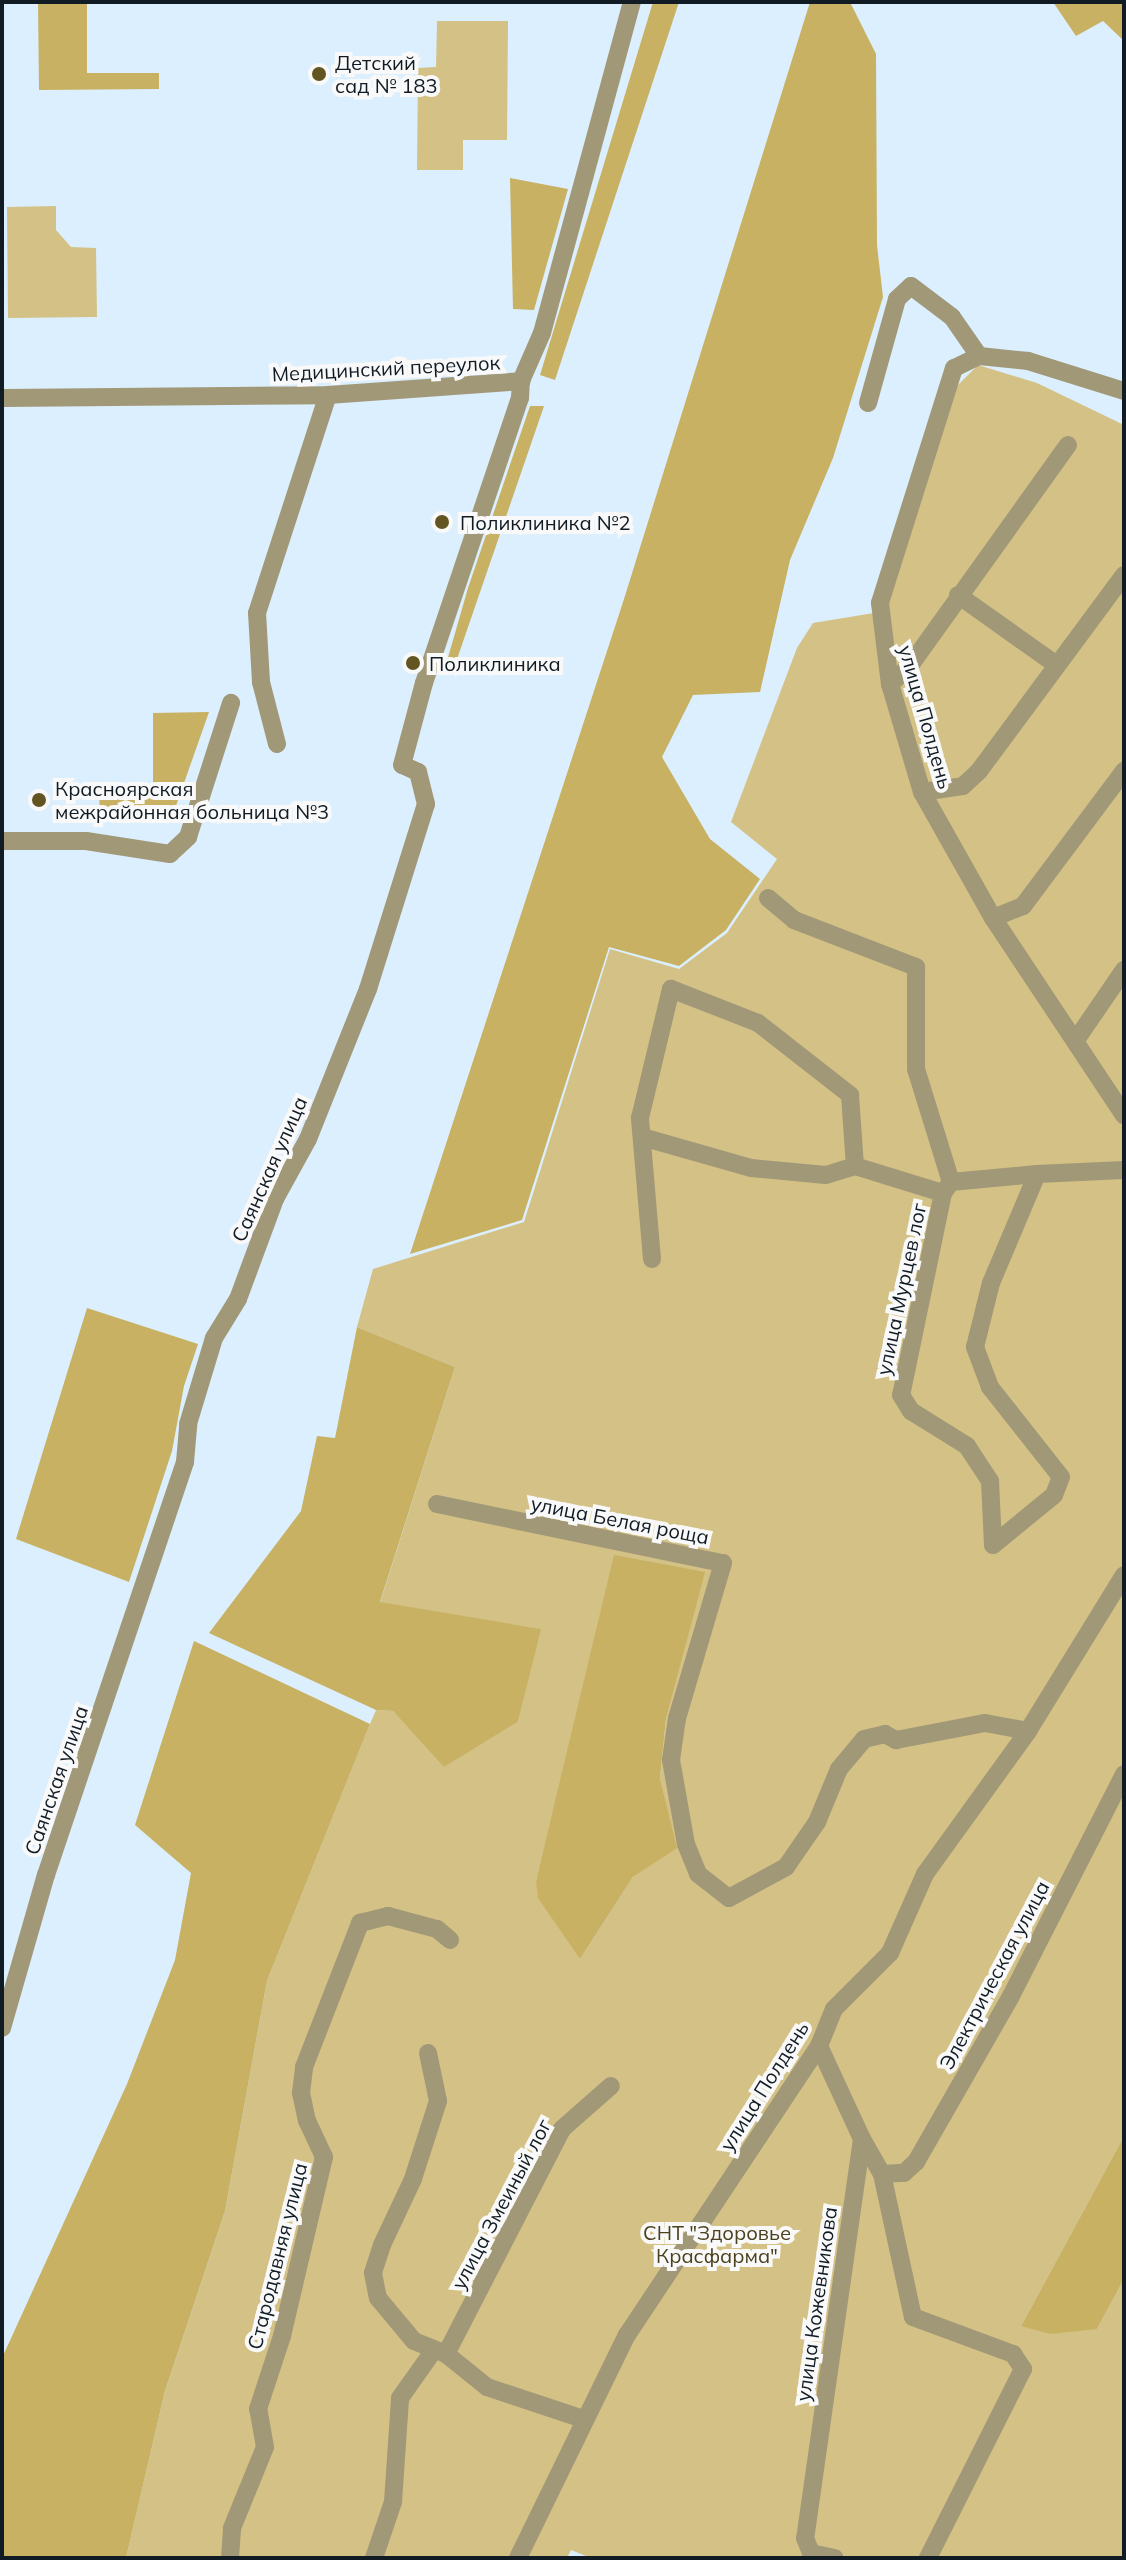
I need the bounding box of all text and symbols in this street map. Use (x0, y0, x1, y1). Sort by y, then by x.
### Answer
place label: Детский сад № 183 (335, 50, 438, 97)
marker: Детский сад № 183 (310, 65, 328, 83)
street label: Медицинский переулок (271, 350, 501, 386)
place label: Поликлиника №2 (460, 510, 631, 534)
marker: Поликлиника №2 (431, 511, 453, 533)
street label: улица Полдень (894, 642, 958, 792)
place label: Поликлиника (429, 651, 561, 675)
marker: Поликлиника (404, 654, 422, 672)
place label: Красноярская межрайонная больница №3 (55, 776, 329, 823)
marker: Красноярская межрайонная больница №3 (30, 791, 48, 809)
street label: Саянская улица (226, 1093, 312, 1245)
street label: улица Мурцев лог (871, 1201, 931, 1377)
street label: улица Белая роща (529, 1491, 711, 1549)
street label: Саянская улица (19, 1702, 93, 1858)
street label: Электрическая улица (934, 1877, 1054, 2073)
street label: улица Полдень (715, 2017, 813, 2155)
street label: улица Змеиный лог (446, 2115, 556, 2293)
street label: Стародавняя улица (242, 2160, 312, 2352)
street label: улица Кожевникова (790, 2205, 842, 2403)
park label: СНТ "Здоровье Красфарма" (643, 2220, 791, 2267)

